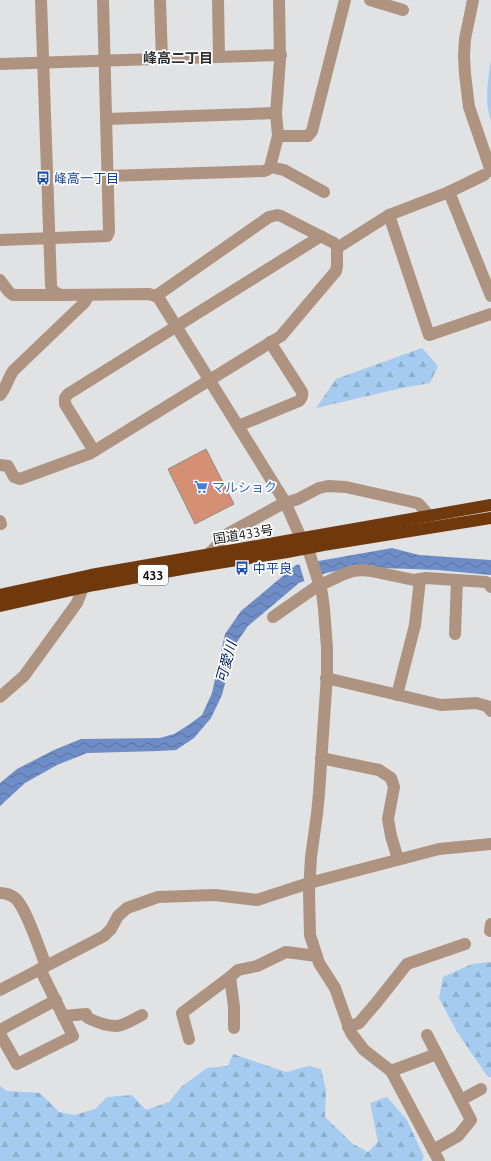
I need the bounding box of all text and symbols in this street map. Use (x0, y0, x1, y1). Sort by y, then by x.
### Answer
district label: 峰高二丁目 (143, 50, 213, 66)
bus stop icon: 峰高一丁目 (35, 170, 51, 186)
place label: 峰高一丁目 (54, 171, 119, 185)
supermarket icon: マルショク (193, 479, 209, 495)
place label: マルショク (212, 480, 277, 494)
street label: 国道433号 (212, 522, 274, 546)
bus stop icon: 中平良 (234, 560, 250, 576)
place label: 中平良 (253, 561, 292, 575)
road number: 433 (138, 565, 168, 585)
water label: 可愛川 (213, 638, 240, 684)

